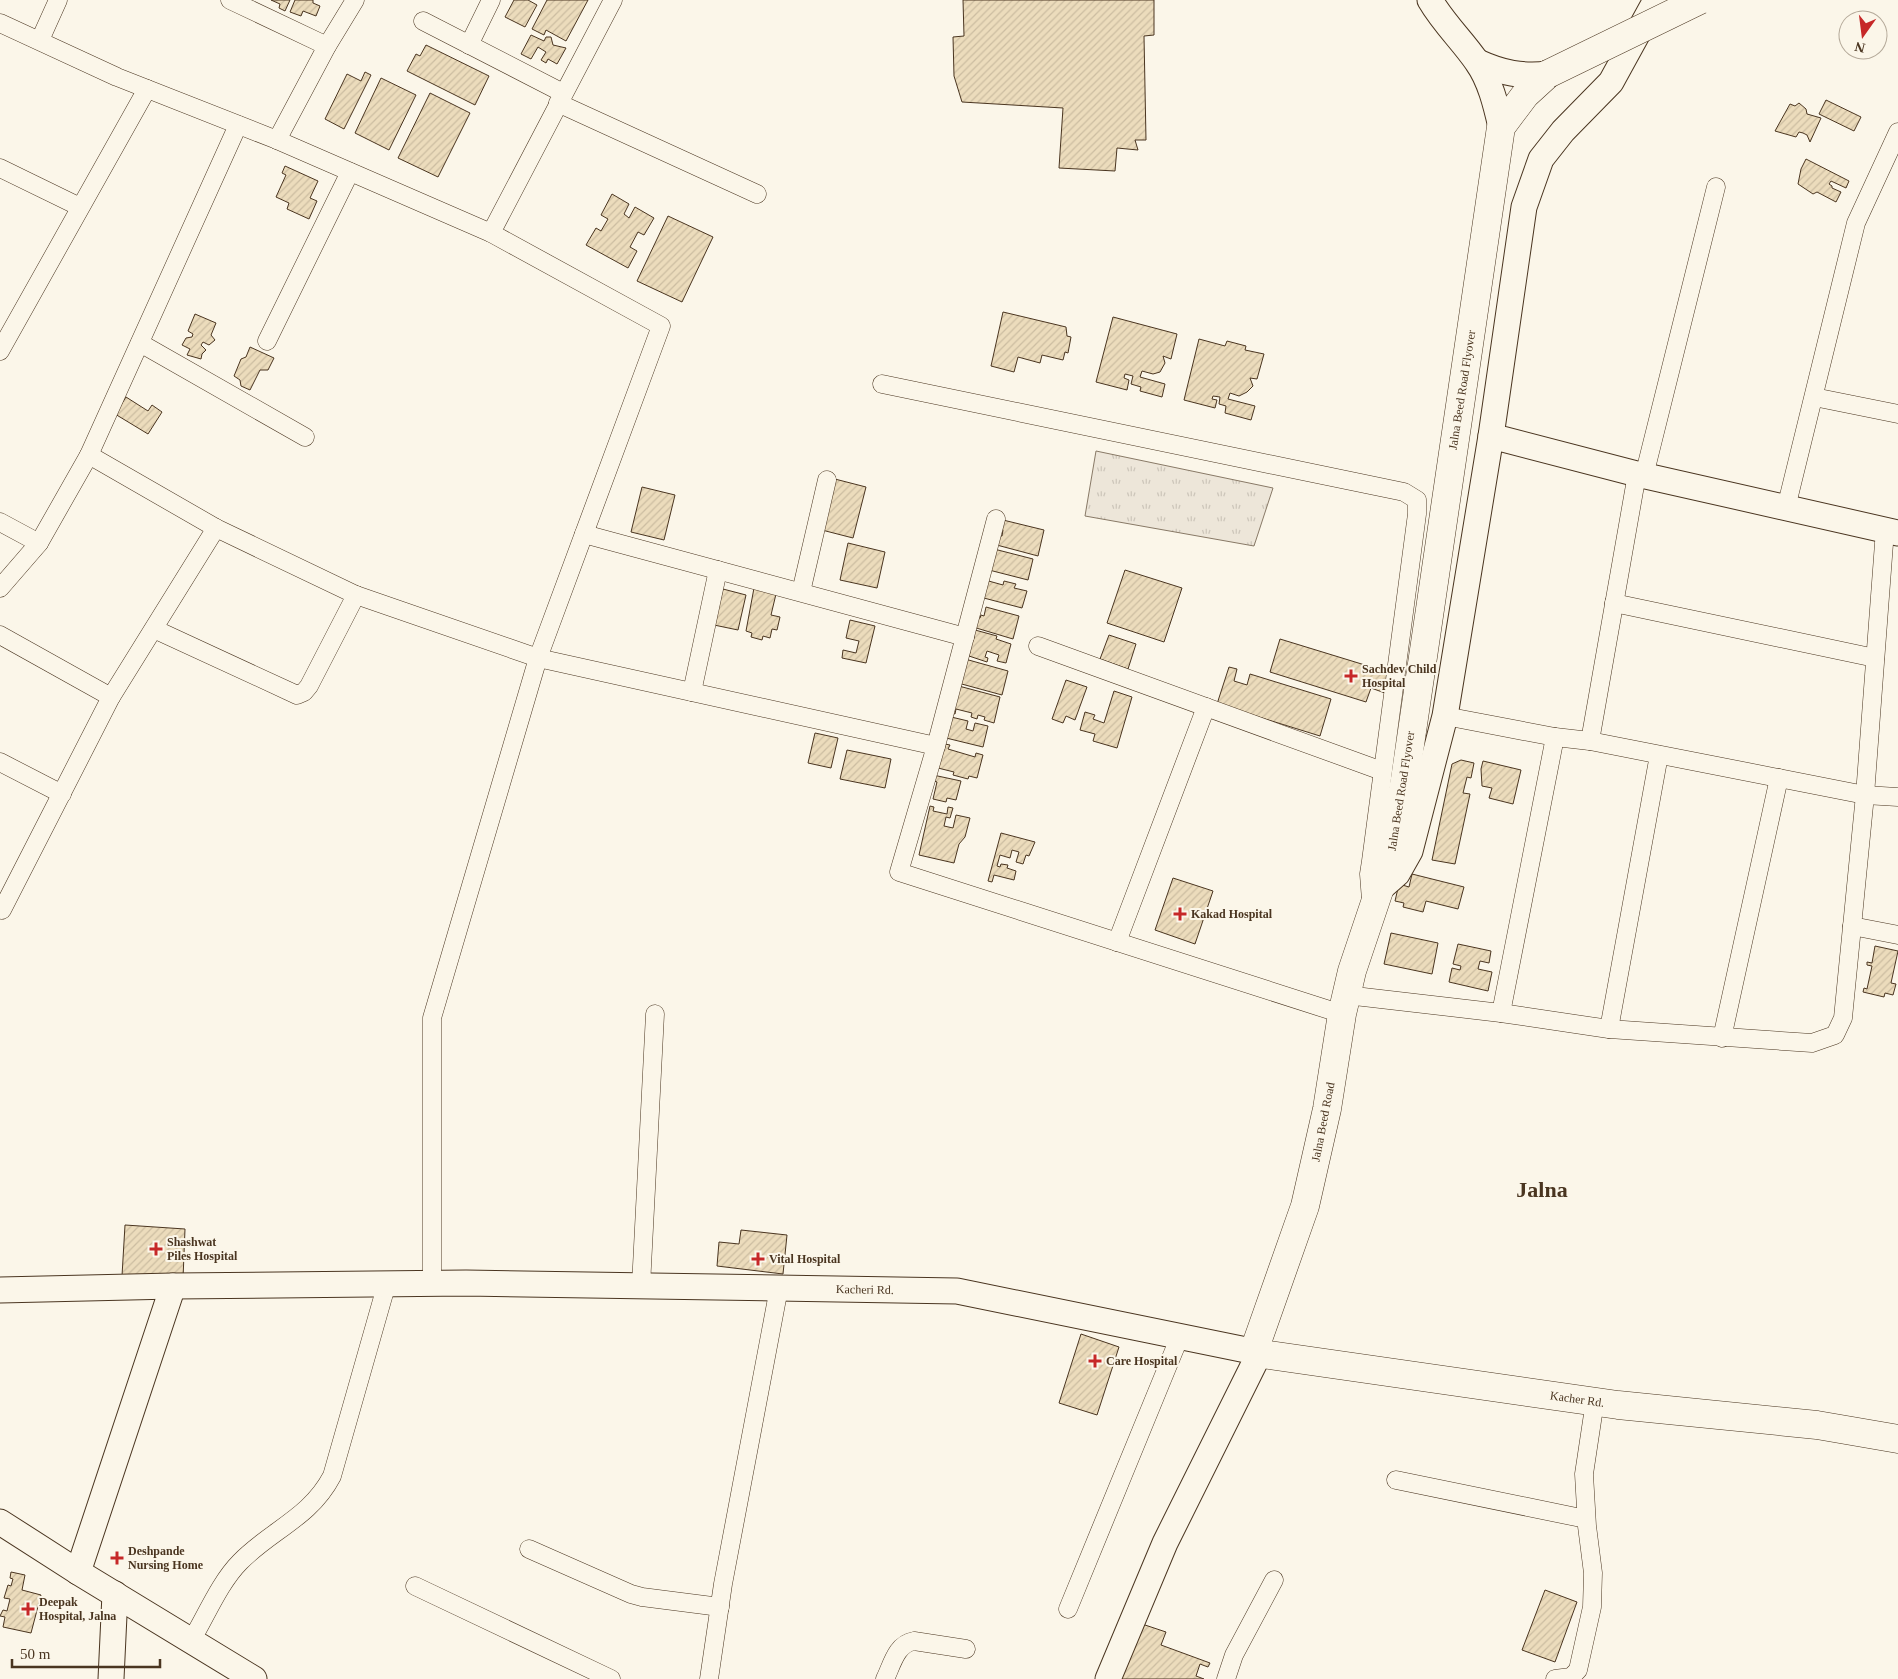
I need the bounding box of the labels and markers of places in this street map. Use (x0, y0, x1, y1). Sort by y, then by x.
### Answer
place label: Sachdev Child Hospital (1362, 662, 1437, 690)
marker: Sachdev Child Hospital (1344, 669, 1358, 683)
marker: Kakad Hospital (1173, 907, 1187, 921)
place label: Kakad Hospital (1191, 907, 1273, 921)
place label: Shashwat Piles Hospital (167, 1235, 238, 1263)
marker: Shashwat Piles Hospital (149, 1242, 163, 1256)
marker: Vital Hospital (751, 1252, 765, 1266)
place label: Vital Hospital (769, 1252, 841, 1266)
marker: Care Hospital (1088, 1354, 1102, 1368)
place label: Care Hospital (1106, 1354, 1178, 1368)
place label: Deshpande Nursing Home (128, 1544, 204, 1572)
marker: Deshpande Nursing Home (110, 1551, 124, 1565)
place label: Deepak Hospital, Jalna (39, 1595, 116, 1623)
marker: Deepak Hospital, Jalna (21, 1602, 35, 1616)

